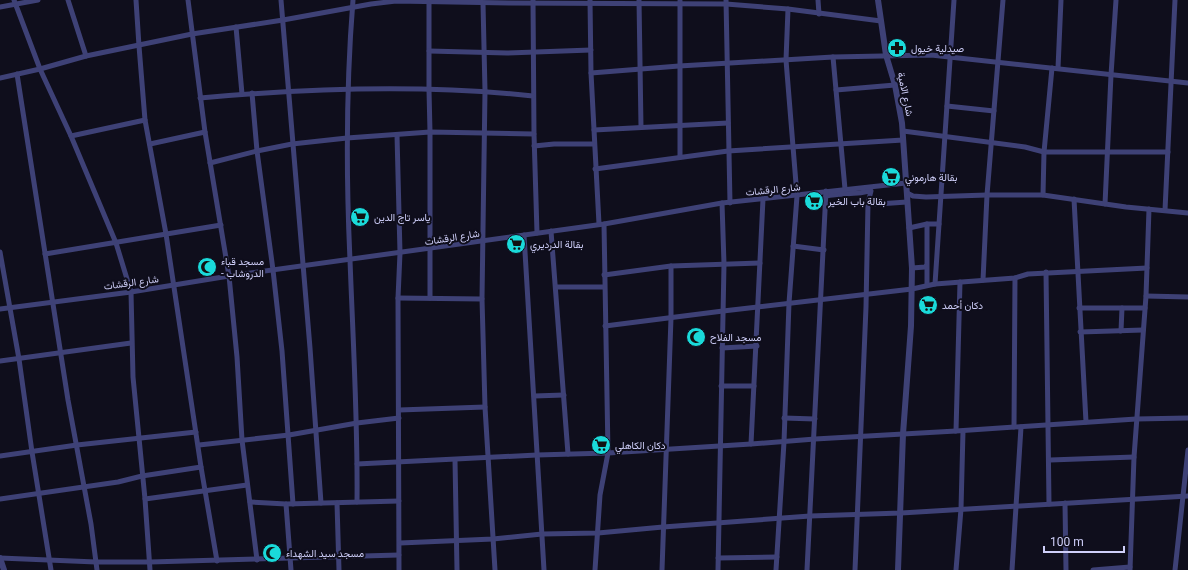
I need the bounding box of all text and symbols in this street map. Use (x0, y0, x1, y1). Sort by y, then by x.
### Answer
pharmacy icon: صيدلية خيول (886, 37, 908, 59)
place label: صيدلية خيول (911, 43, 964, 55)
street label: شارع الامية (895, 71, 916, 117)
supermarket icon: بقالة هارموني (880, 166, 902, 188)
place label: بقالة هارموني (905, 172, 957, 186)
street label: شارع الرقشات (745, 181, 801, 199)
supermarket icon: بقالة باب الخير (803, 190, 825, 212)
place label: بقالة باب الخير (827, 196, 886, 208)
supermarket icon: ياسر تاج الدين (349, 206, 371, 228)
place label: ياسر تاج الدين (374, 212, 430, 224)
street label: شارع الرقشات (424, 228, 481, 248)
supermarket icon: بقالة الدرديري (505, 233, 527, 255)
place label: بقالة الدرديري (530, 239, 583, 253)
mosque icon: مسجد قباء - الدروشاب (196, 256, 218, 278)
place label: مسجد قباء - الدروشاب (221, 256, 264, 280)
street label: شارع الرقشات (103, 273, 159, 293)
supermarket icon: دكان أحمد (917, 294, 939, 316)
place label: دكان أحمد (942, 300, 983, 311)
mosque icon: مسجد الفلاح (685, 326, 707, 348)
place label: مسجد الفلاح (710, 332, 761, 344)
supermarket icon: دكان الكاهلي (590, 434, 612, 456)
place label: دكان الكاهلي (615, 440, 666, 454)
scale bar (1044, 528, 1124, 554)
text: 100 m (1050, 535, 1084, 549)
mosque icon: مسجد سيد الشهداء (261, 542, 283, 564)
place label: مسجد سيد الشهداء (286, 548, 364, 560)

